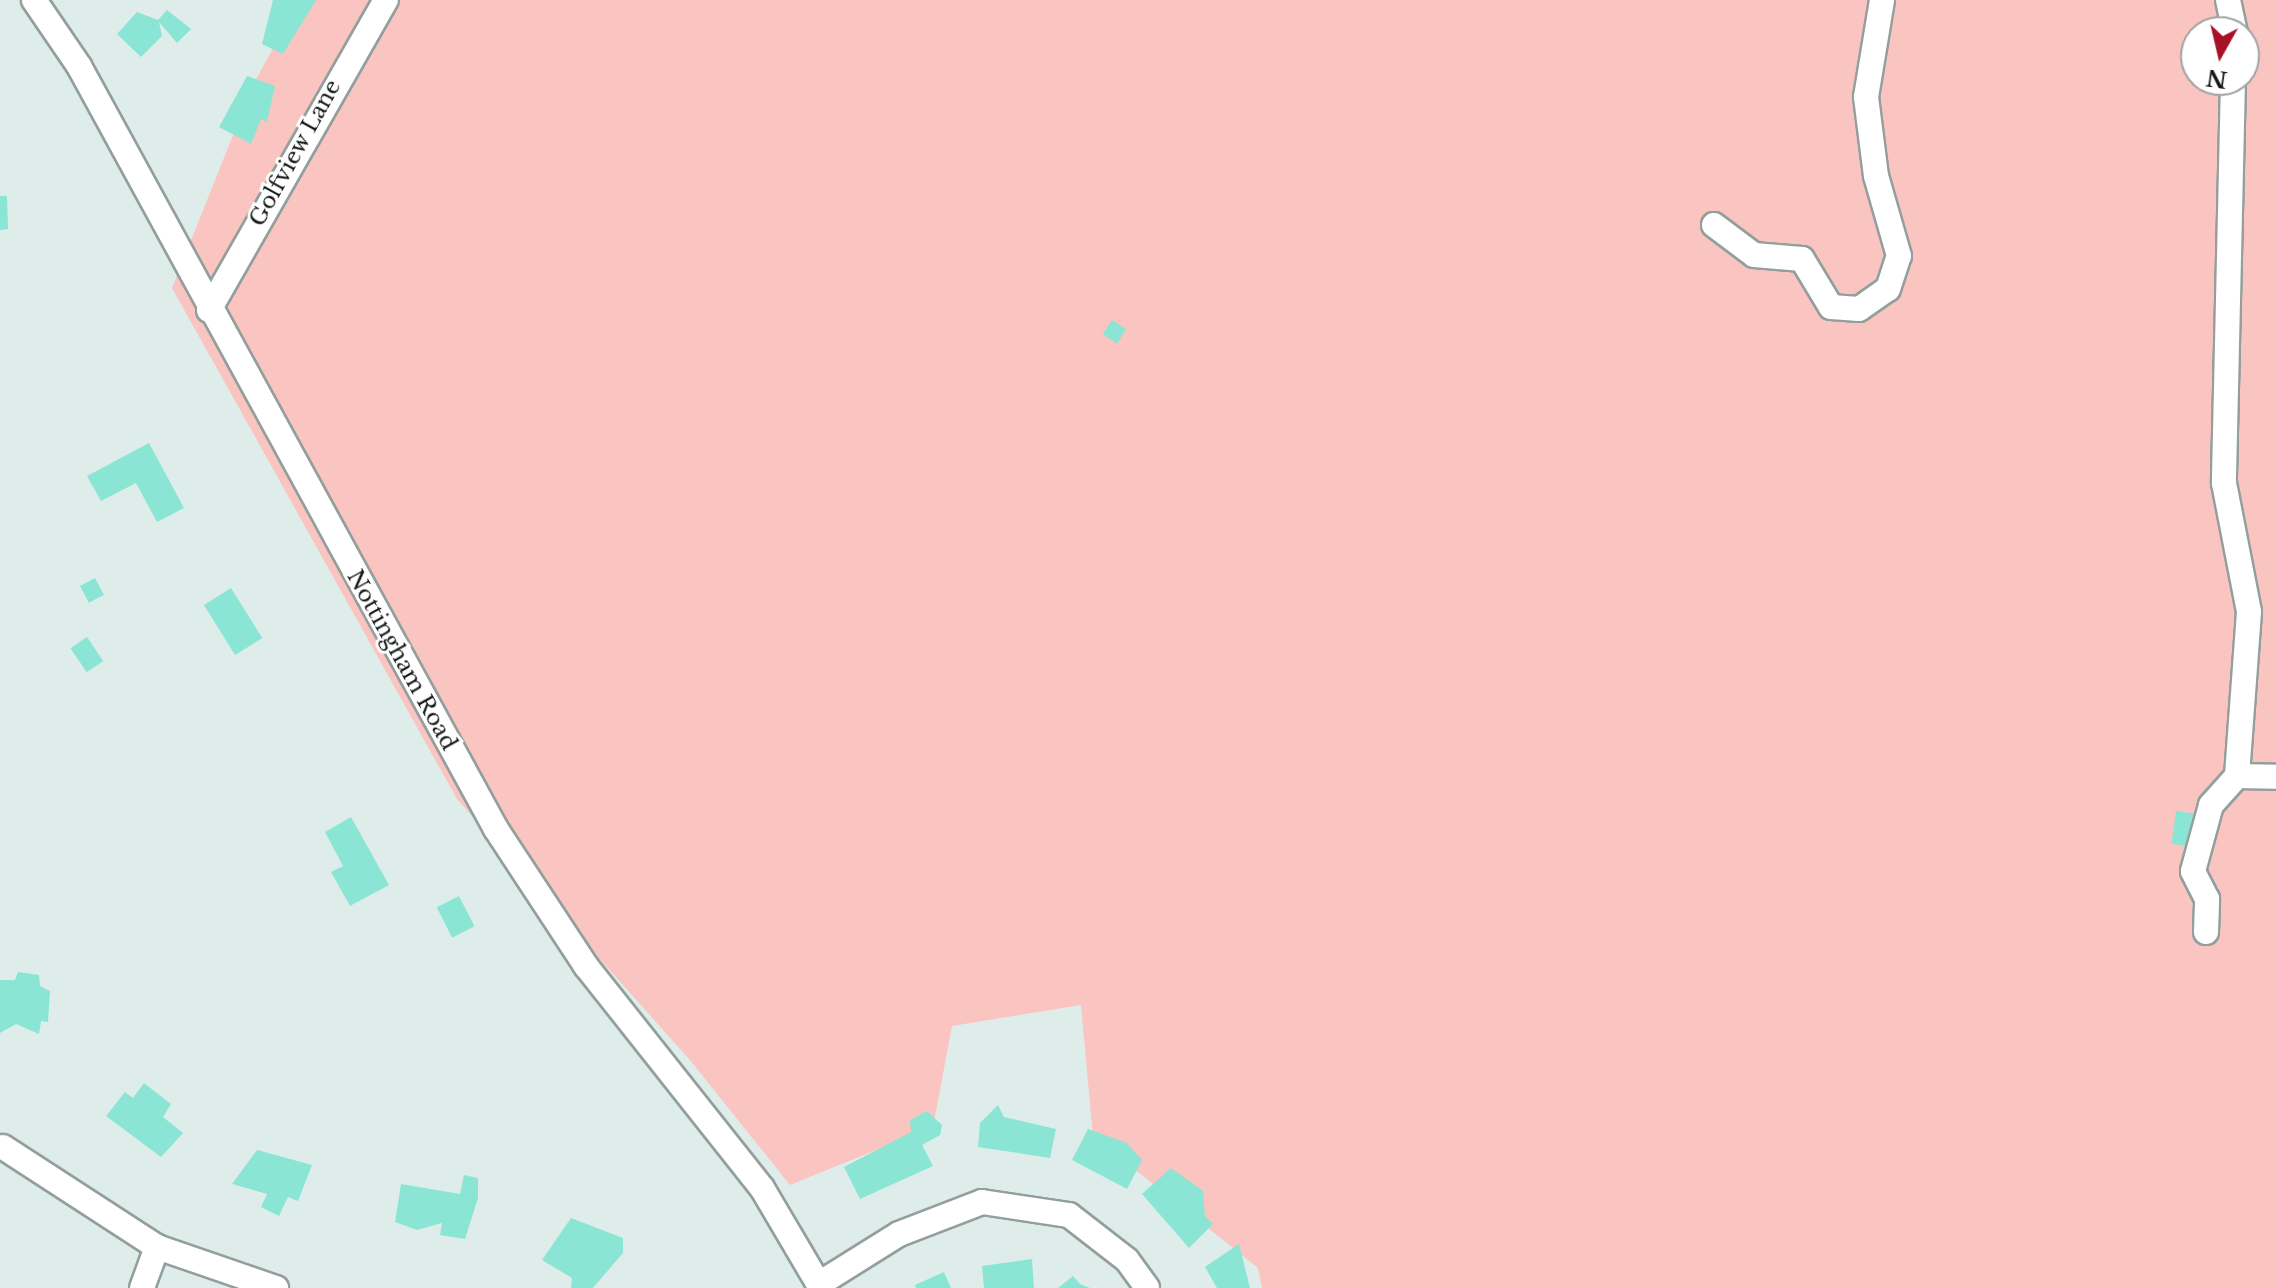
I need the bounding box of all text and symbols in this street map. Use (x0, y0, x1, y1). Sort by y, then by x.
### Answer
north arrow (2180, 16, 2260, 96)
text: N (2205, 63, 2229, 93)
street label: Golfview Lane (244, 75, 346, 231)
street label: Nottingham Road (342, 565, 462, 755)

